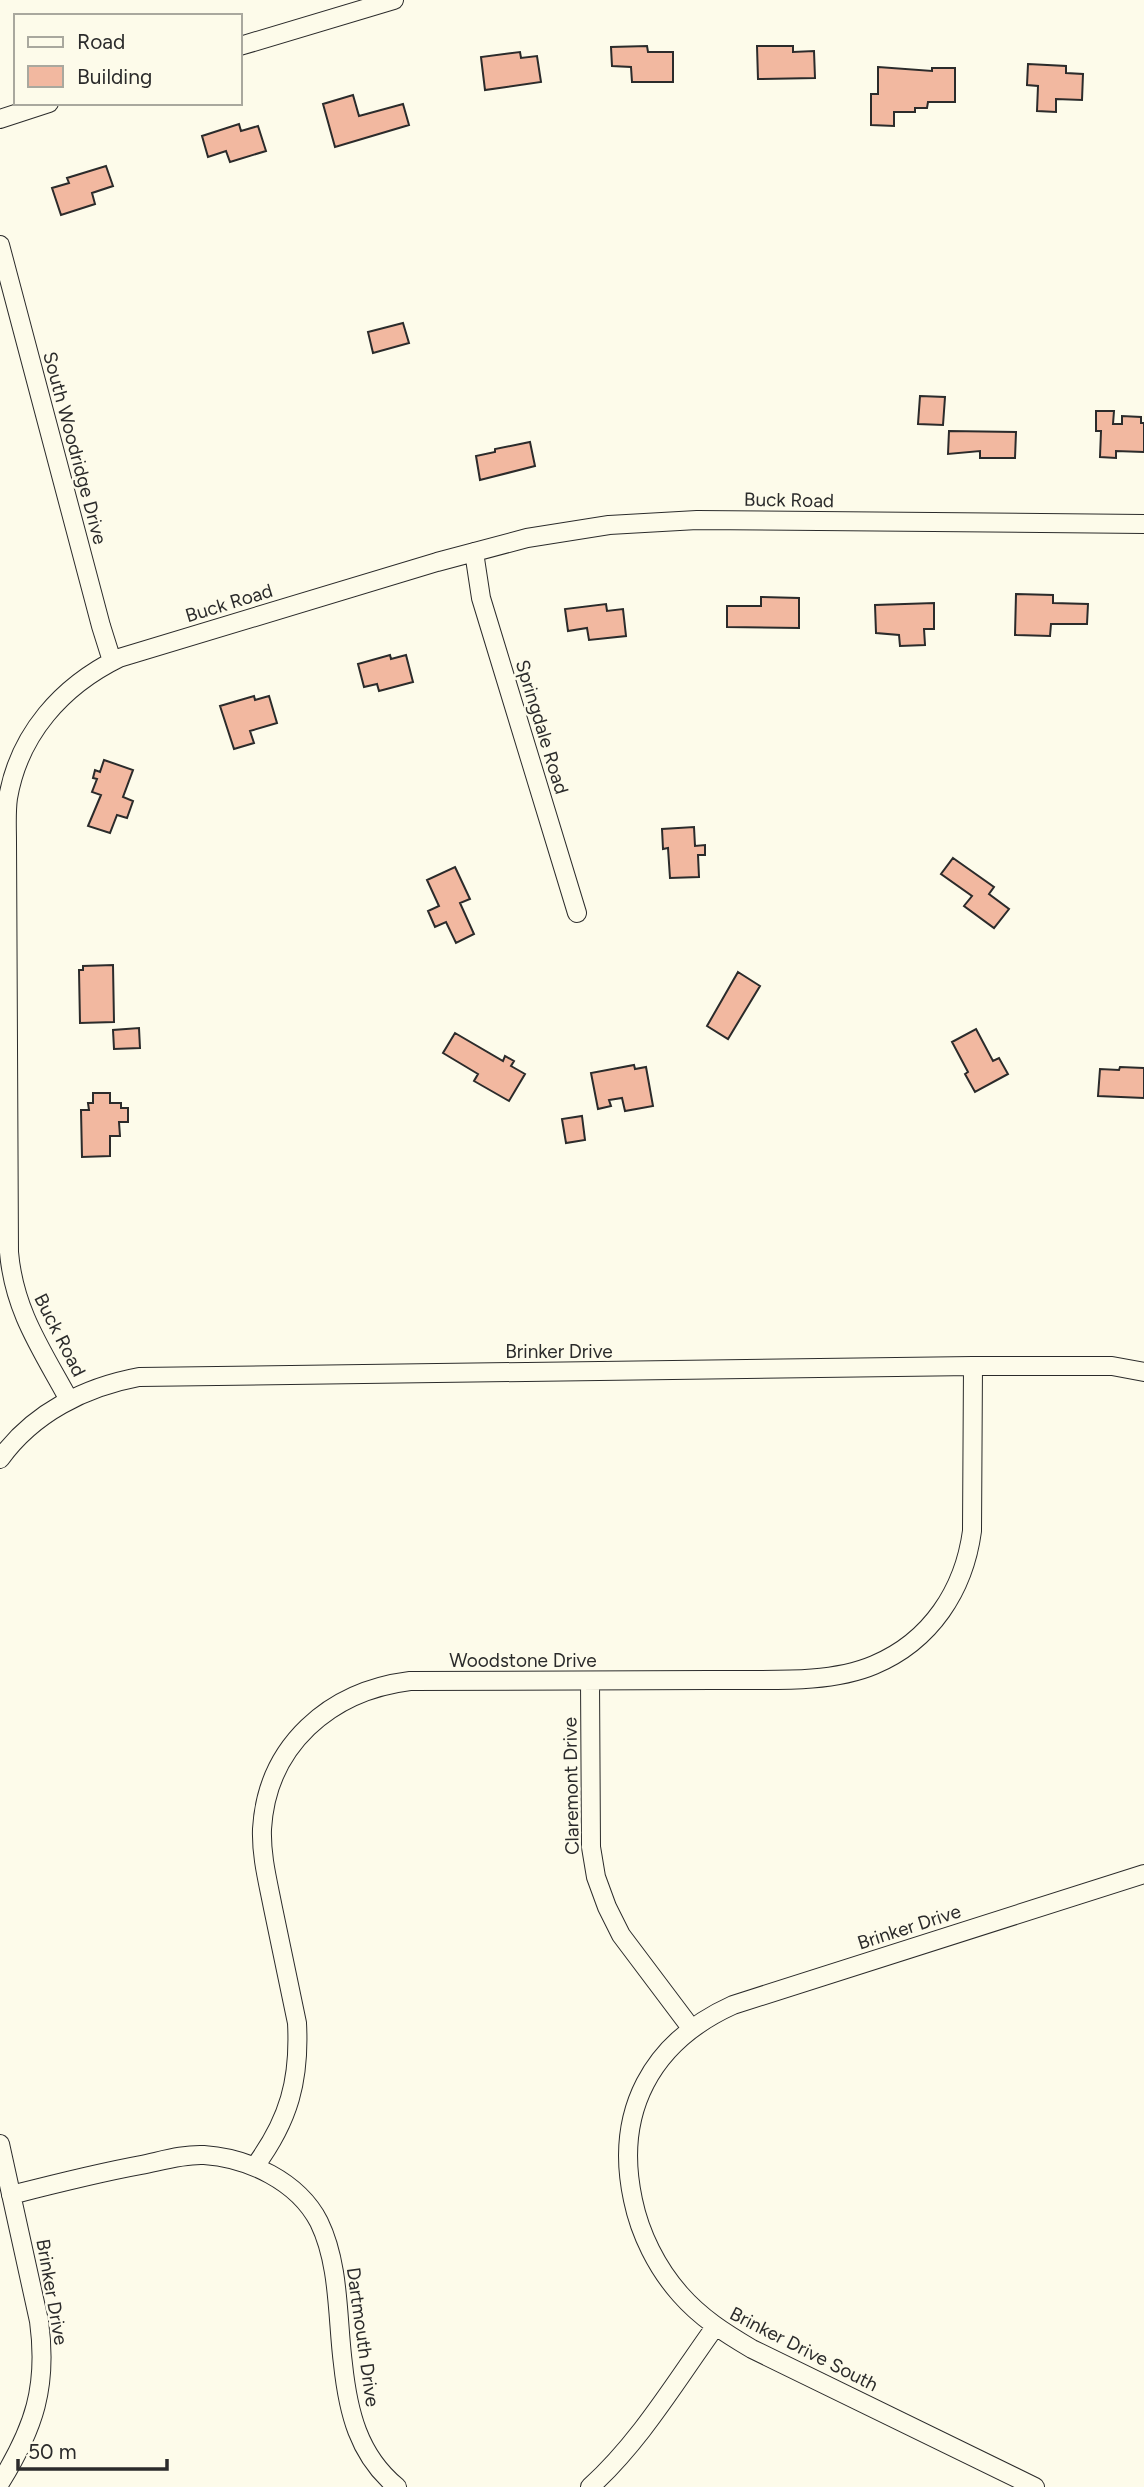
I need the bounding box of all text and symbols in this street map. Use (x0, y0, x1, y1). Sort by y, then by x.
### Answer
legend (14, 14, 242, 105)
text: Road (77, 29, 125, 54)
text: Building (77, 64, 152, 89)
street label: South Woodridge Drive (38, 349, 112, 547)
street label: Buck Road (744, 488, 834, 512)
street label: Buck Road (183, 579, 275, 627)
street label: Springdale Road (511, 657, 573, 797)
street label: Buck Road (29, 1290, 91, 1380)
street label: Brinker Drive (505, 1340, 613, 1363)
street label: Woodstone Drive (449, 1649, 597, 1672)
street label: Claremont Drive (558, 1717, 584, 1855)
street label: Brinker Drive (854, 1899, 964, 1955)
street label: Brinker Drive (31, 2237, 73, 2347)
street label: Dartmouth Drive (342, 2266, 384, 2408)
street label: Brinker Drive South (726, 2302, 882, 2396)
scale bar (18, 2428, 166, 2472)
text: 50 m (28, 2439, 77, 2464)

